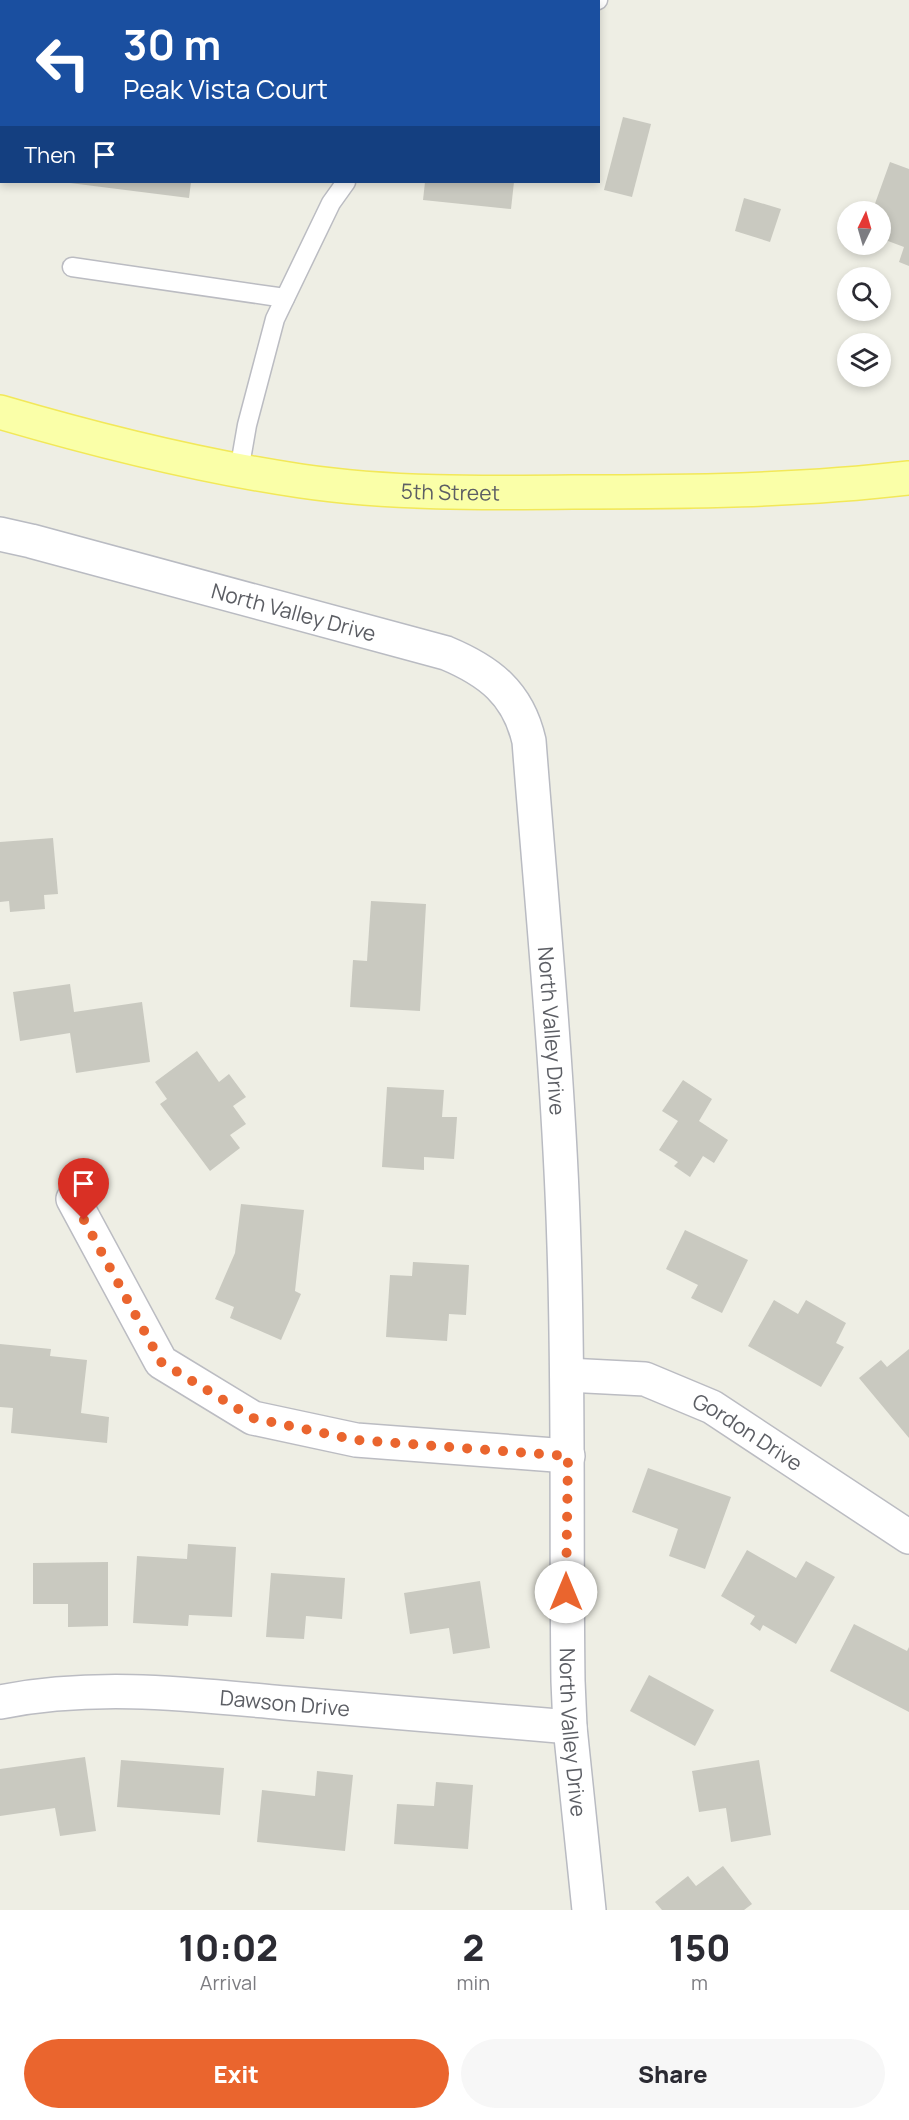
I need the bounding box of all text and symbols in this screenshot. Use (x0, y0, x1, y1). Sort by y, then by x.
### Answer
text: 30 m (123, 15, 221, 73)
icon: left (24, 24, 102, 102)
text: Peak Vista Court (123, 70, 328, 107)
icon: arrive (88, 138, 121, 171)
text: Then (24, 140, 76, 170)
north arrow (837, 201, 891, 255)
map controls (837, 201, 891, 387)
button: search (837, 267, 891, 321)
button: layers (837, 333, 891, 387)
street label: 5th Street (400, 476, 500, 507)
street label: North Valley Drive (208, 576, 379, 647)
street label: North Valley Drive (532, 945, 572, 1116)
pin (58, 1158, 109, 1220)
icon: arrive (67, 1167, 100, 1200)
street label: Gordon Drive (689, 1387, 808, 1477)
position arrow (534, 1560, 598, 1624)
street label: North Valley Drive (554, 1648, 593, 1818)
street label: Dawson Drive (219, 1683, 351, 1722)
text: 10:02 (179, 1923, 278, 1972)
text: 2 (462, 1923, 484, 1972)
text: 150 (669, 1923, 730, 1972)
text: Arrival (200, 1969, 257, 1996)
text: min (457, 1969, 490, 1996)
text: m (691, 1969, 708, 1996)
button: Exit (24, 2039, 449, 2108)
button: Share (461, 2039, 885, 2108)

